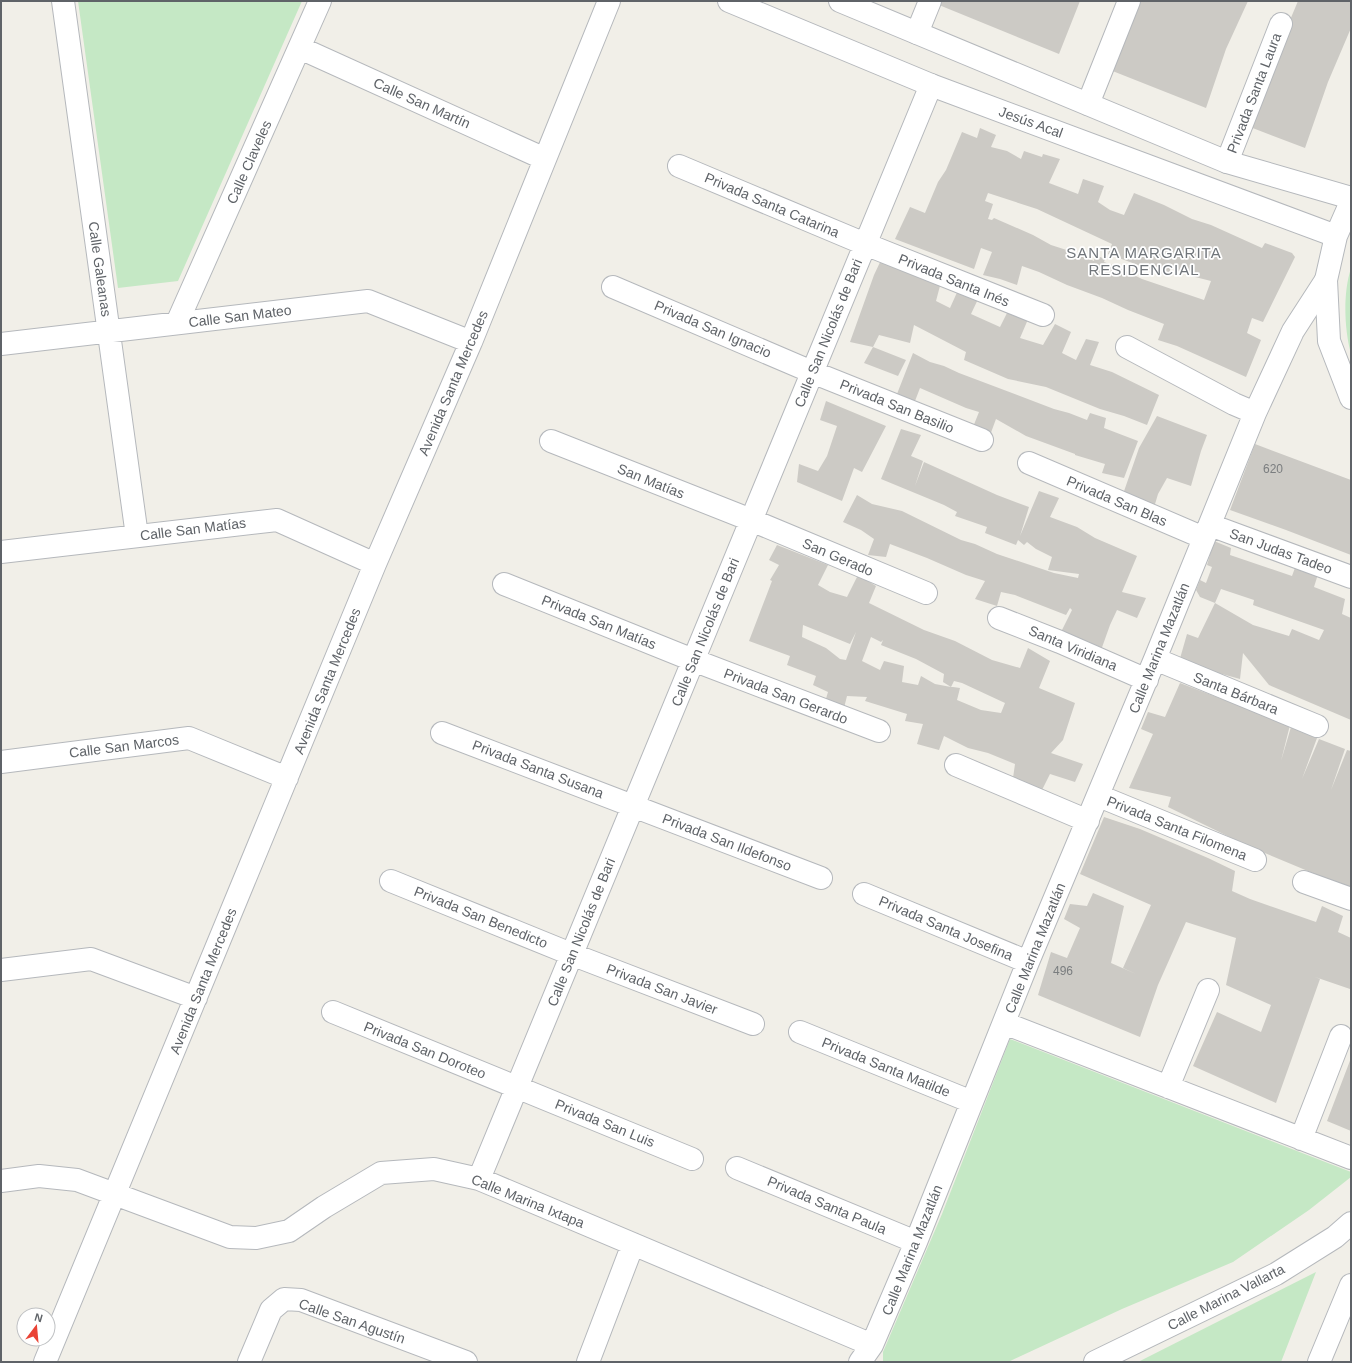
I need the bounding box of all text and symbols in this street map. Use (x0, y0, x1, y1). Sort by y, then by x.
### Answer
street label: Privada Santa Laura (1224, 30, 1284, 155)
street label: Calle San Martín (371, 74, 473, 132)
street label: Jesús Acal (997, 103, 1065, 141)
street label: Calle Claveles (223, 118, 275, 206)
street label: Privada Santa Catarina (702, 169, 842, 241)
street label: Calle Galeanas (85, 220, 115, 318)
district label: SANTA MARGARITA RESIDENCIAL (1066, 244, 1222, 278)
street label: Privada Santa Inés (896, 250, 1012, 310)
street label: Calle San Nicolás de Bari (791, 256, 865, 410)
street label: Privada San Ignacio (652, 297, 774, 361)
street label: Calle San Mateo (188, 302, 293, 330)
street label: Avenida Santa Mercedes (415, 308, 491, 458)
street label: Privada San Basilio (838, 376, 956, 436)
street label: San Matías (615, 460, 687, 502)
house number: 620 (1263, 462, 1283, 476)
street label: Privada San Blas (1064, 473, 1170, 529)
street label: Calle San Matías (139, 515, 247, 543)
street label: San Judas Tadeo (1228, 525, 1335, 577)
street label: San Gerado (800, 535, 876, 579)
street label: Calle San Nicolás de Bari (668, 555, 742, 709)
street label: Calle Marina Mazatlán (1125, 580, 1193, 716)
street label: Privada San Matías (539, 592, 659, 652)
street label: Avenida Santa Mercedes (290, 606, 364, 756)
street label: Santa Viridiana (1026, 622, 1120, 674)
street label: Privada San Gerardo (722, 665, 850, 727)
street label: Santa Bárbara (1191, 669, 1281, 717)
street label: Calle San Marcos (68, 731, 180, 761)
street label: Privada Santa Susana (470, 737, 606, 802)
street label: Privada Santa Filomena (1105, 793, 1249, 863)
street label: Privada San Ildefonso (660, 810, 794, 874)
street label: Calle San Nicolás de Bari (544, 855, 618, 1009)
street label: Calle Marina Mazatlán (1001, 880, 1069, 1016)
street label: Privada San Benedicto (412, 883, 550, 951)
street label: Privada Santa Josefina (877, 893, 1016, 964)
street label: Avenida Santa Mercedes (166, 906, 240, 1056)
street label: Privada San Javier (604, 960, 720, 1018)
house number: 496 (1053, 964, 1073, 978)
street label: Privada San Doroteo (362, 1018, 488, 1082)
street label: Privada Santa Matilde (820, 1034, 953, 1100)
street label: Privada San Luis (553, 1096, 657, 1150)
street label: Calle Marina Ixtapa (469, 1171, 587, 1231)
street label: Privada Santa Paula (765, 1173, 889, 1237)
street label: Calle Marina Mazatlán (878, 1182, 946, 1318)
street label: Calle Marina Vallarta (1165, 1261, 1287, 1333)
street label: Calle San Agustín (297, 1295, 407, 1347)
north arrow (16, 1307, 56, 1347)
text: N (33, 1311, 44, 1324)

